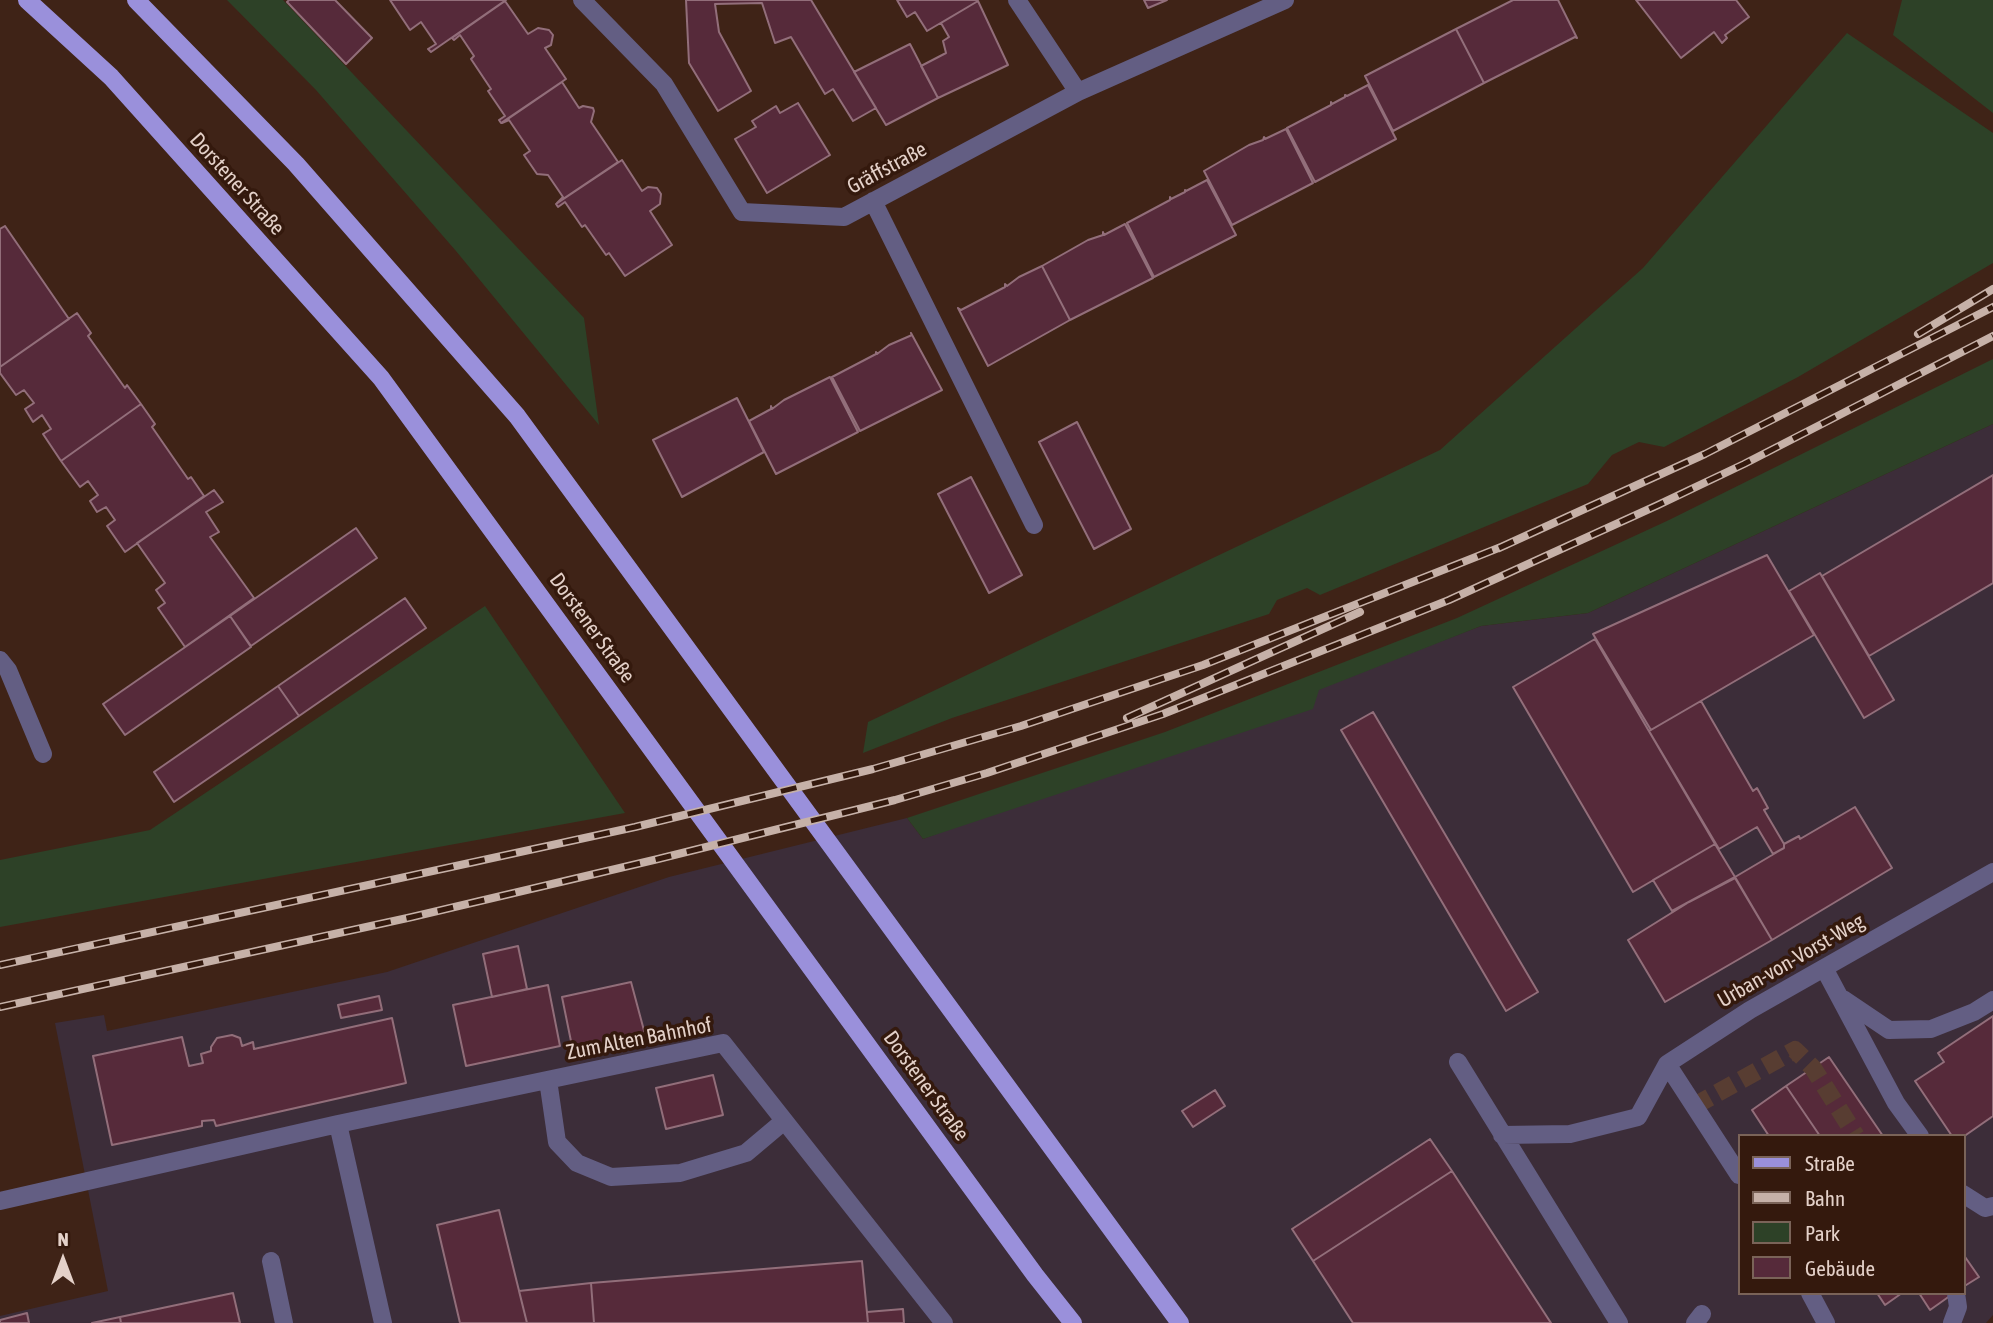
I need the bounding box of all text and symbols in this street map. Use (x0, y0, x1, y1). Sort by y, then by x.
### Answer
street label: Dorstener Straße (184, 128, 290, 240)
street label: Gräffstraße (843, 137, 931, 199)
street label: Dorstener Straße (544, 568, 640, 688)
street label: Urban-von-Vorst-Weg (1713, 909, 1869, 1013)
street label: Zum Alten Bahnhof (564, 1013, 714, 1065)
street label: Dorstener Straße (878, 1026, 974, 1146)
legend (1738, 1134, 1965, 1295)
text: Straße (1805, 1151, 1855, 1175)
text: Bahn (1805, 1186, 1845, 1210)
text: Park (1805, 1221, 1840, 1245)
north arrow (28, 1225, 98, 1295)
text: N (57, 1228, 69, 1250)
text: Gebäude (1805, 1256, 1875, 1280)

